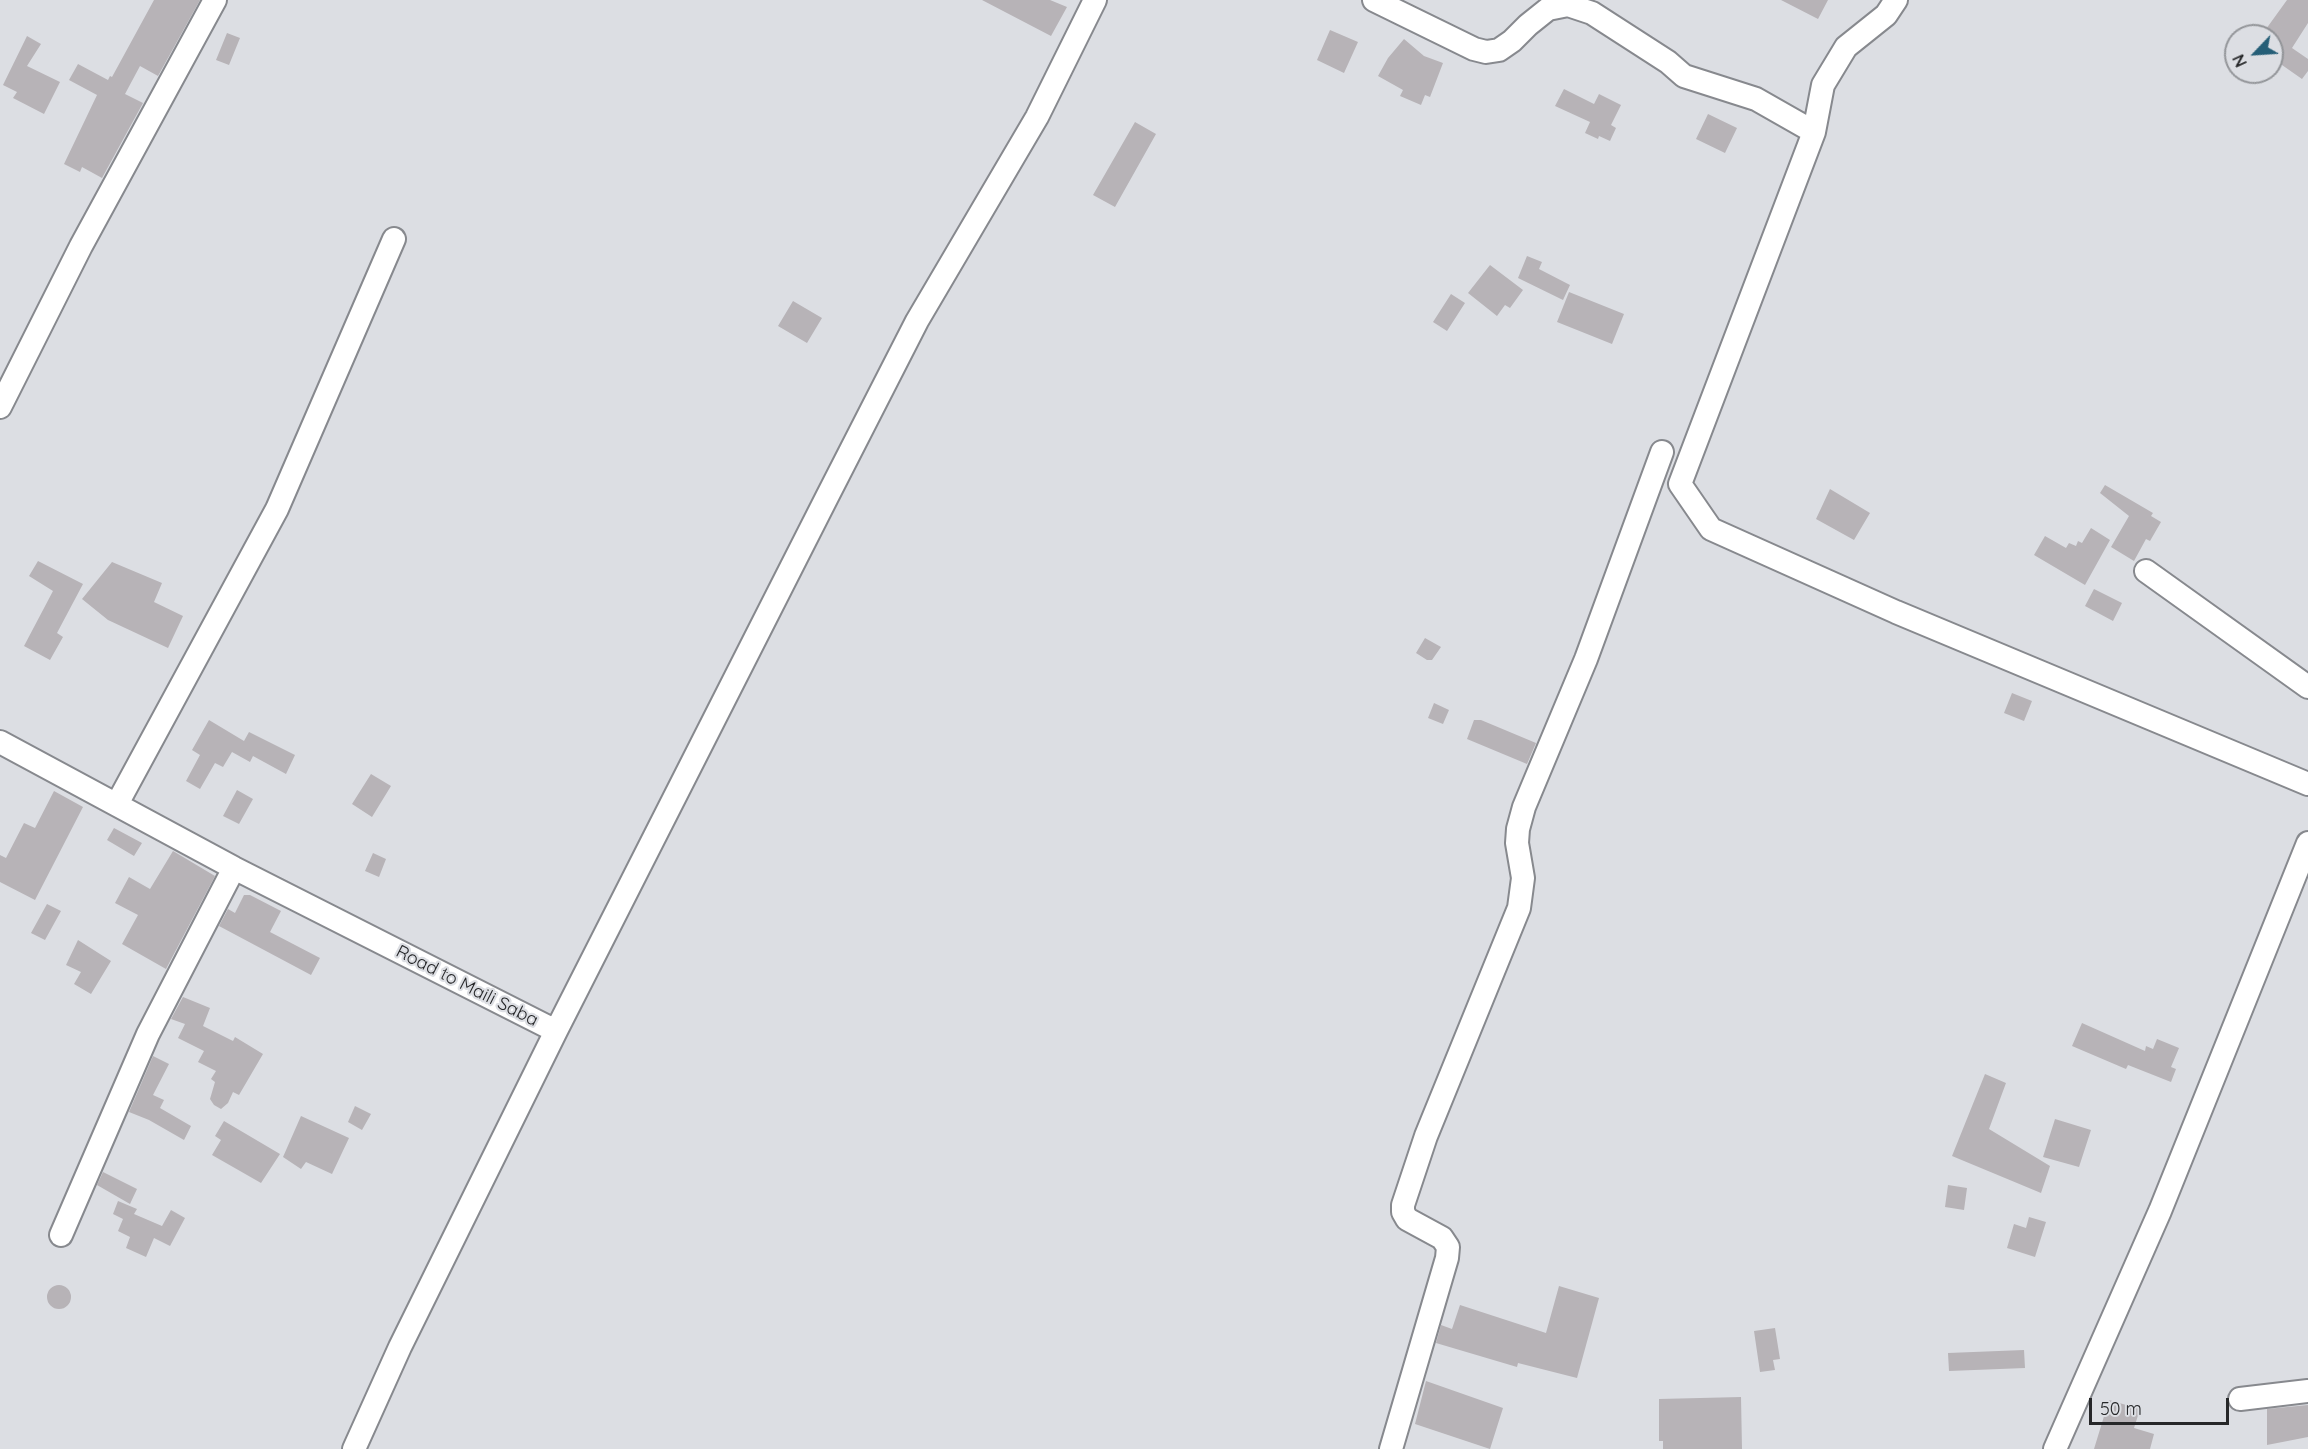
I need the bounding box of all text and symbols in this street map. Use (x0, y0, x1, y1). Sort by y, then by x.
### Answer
north arrow (2224, 24, 2284, 84)
text: N (2228, 51, 2251, 70)
street label: Road to Maili Saba (392, 941, 542, 1031)
scale bar (2092, 1386, 2232, 1424)
text: 50 m (2100, 1397, 2142, 1420)

